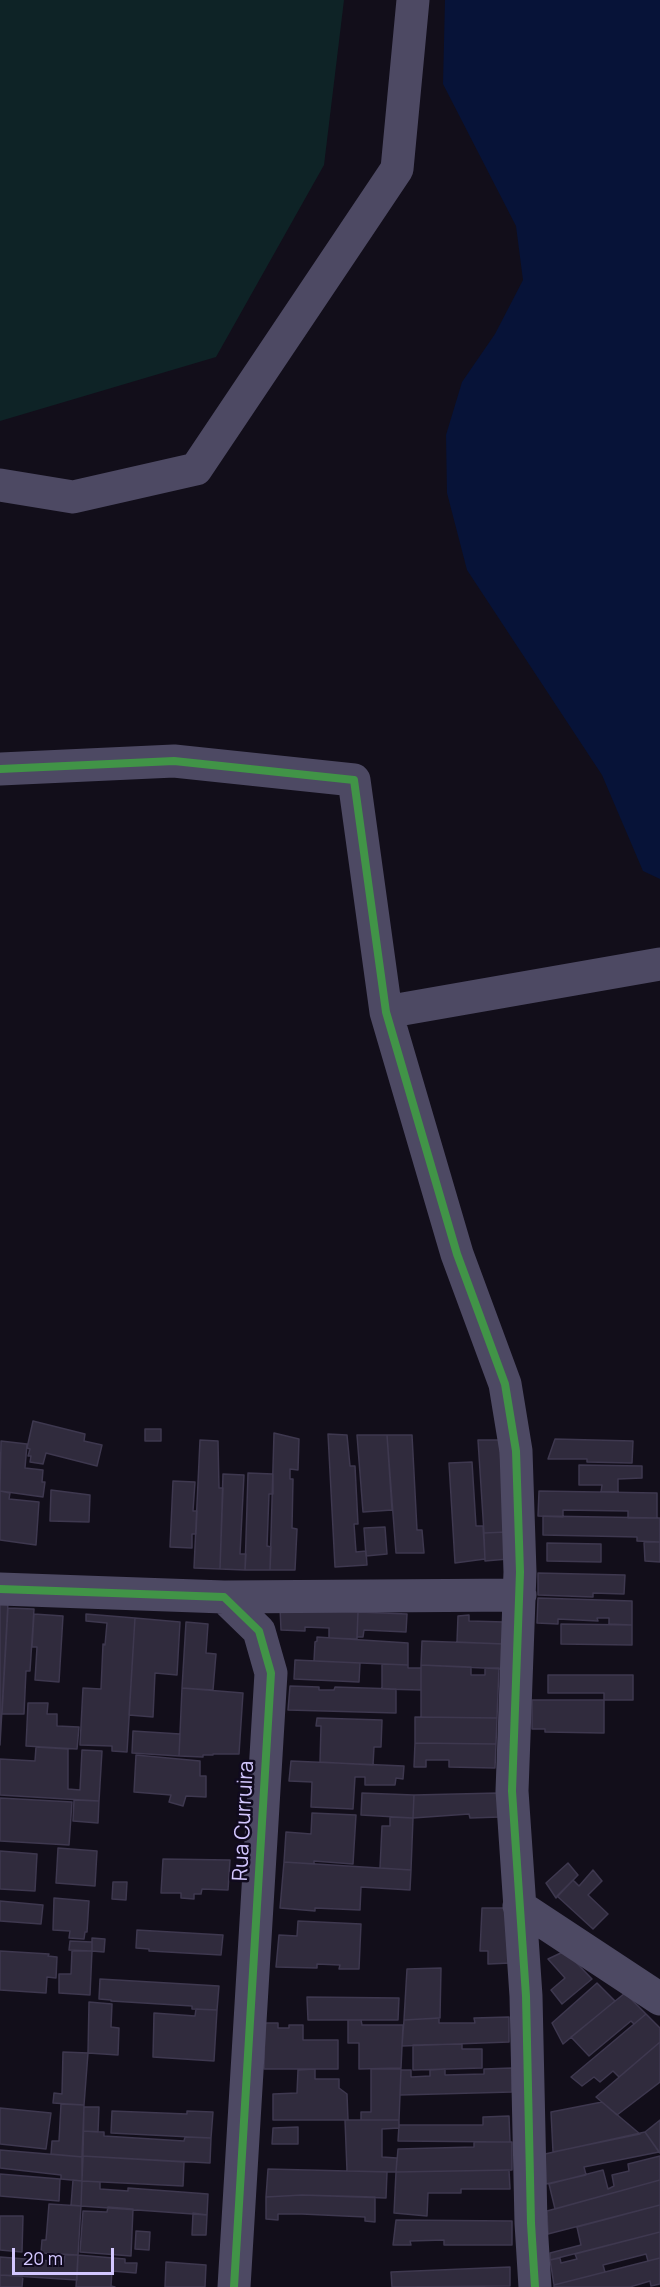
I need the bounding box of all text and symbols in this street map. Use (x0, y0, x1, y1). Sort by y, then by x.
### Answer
street label: Rua Curruira (228, 1760, 260, 1882)
scale bar (15, 2236, 117, 2274)
text: 20 m (23, 2246, 63, 2270)

